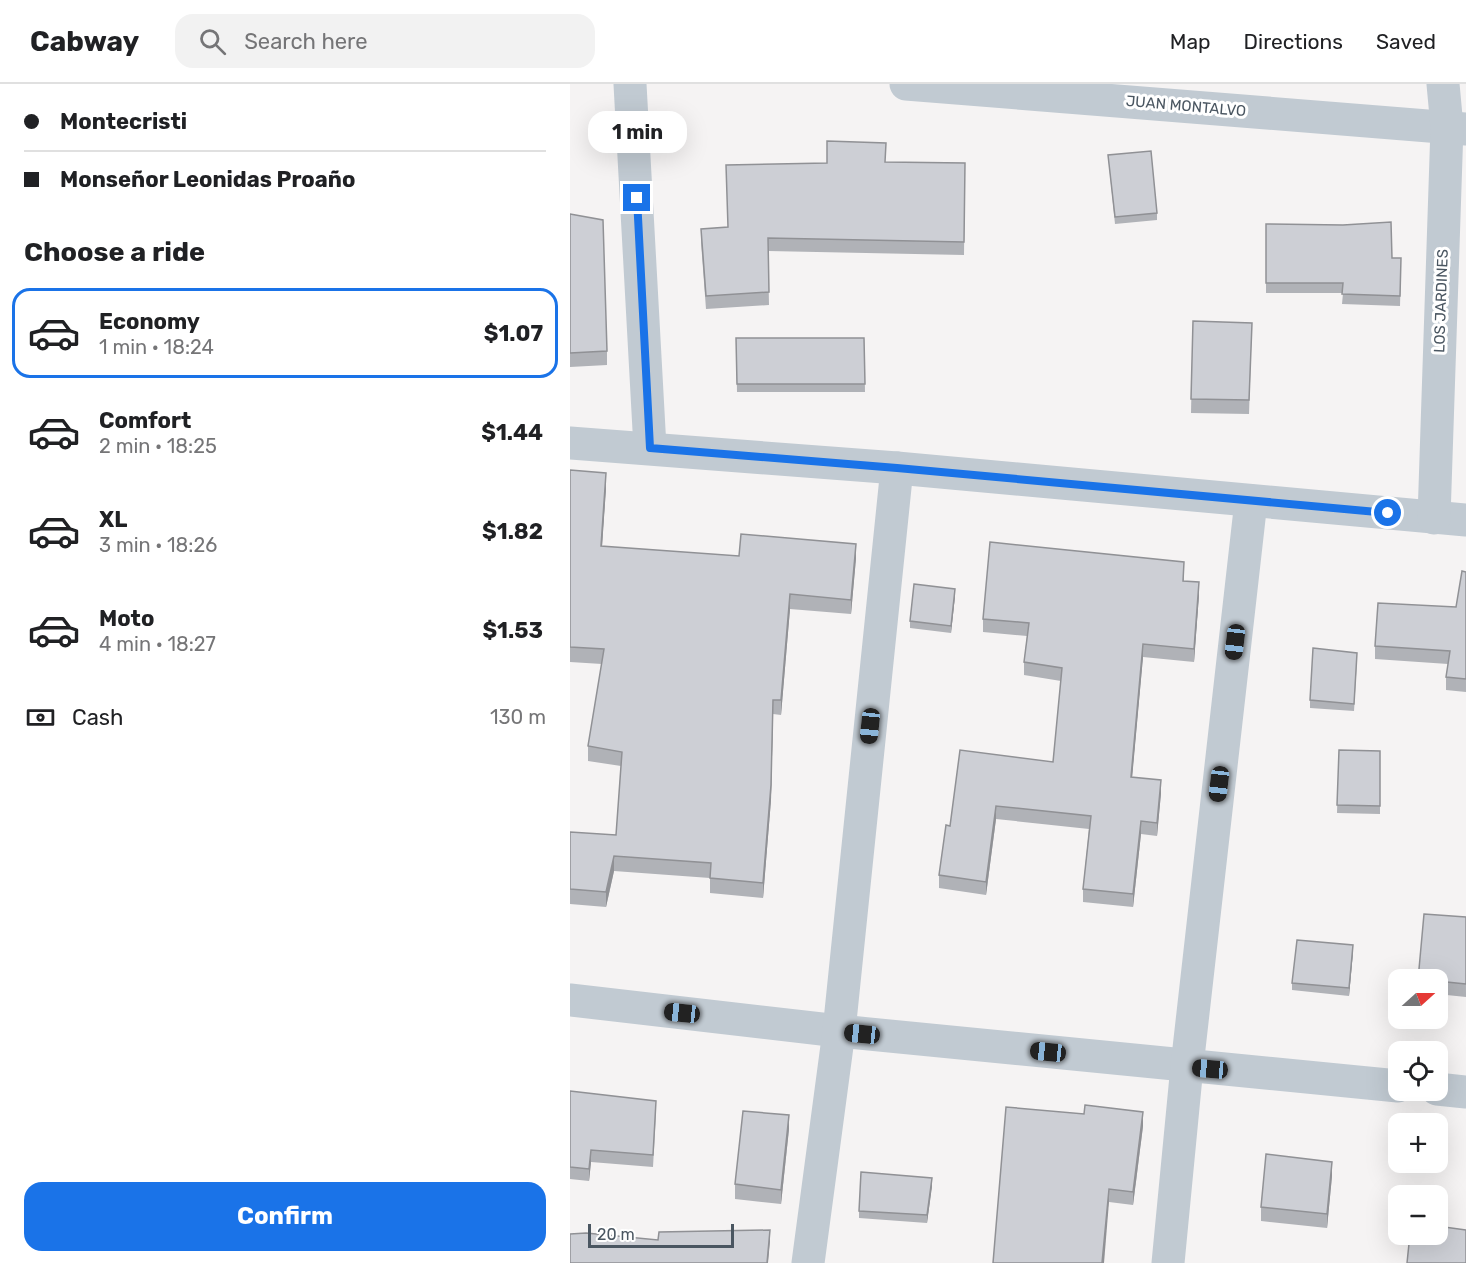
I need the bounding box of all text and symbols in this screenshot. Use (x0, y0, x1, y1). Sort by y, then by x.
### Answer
search box (175, 14, 595, 68)
text: Cabway (30, 25, 139, 58)
icon: search (196, 25, 229, 58)
text: Search here (244, 28, 368, 55)
text: Map (1170, 29, 1211, 54)
text: Directions (1244, 29, 1343, 54)
text: Saved (1376, 29, 1436, 54)
street label: JUAN MONTALVO (1125, 92, 1247, 120)
text: Montecristi (60, 108, 187, 135)
callout: 1 min (587, 111, 686, 153)
text: 1 min (612, 120, 663, 144)
text: Monseñor Leonidas Proaño (60, 166, 355, 193)
route end (623, 184, 650, 211)
text: Choose a ride (24, 236, 205, 268)
street label: LOS JARDINES (1430, 249, 1452, 353)
icon: car (27, 306, 81, 360)
text: Economy (99, 308, 200, 335)
text: $1.07 (484, 320, 543, 347)
text: 1 min · 18:24 (99, 335, 214, 359)
icon: car (27, 405, 81, 459)
text: Comfort (99, 407, 191, 434)
text: $1.44 (481, 419, 543, 446)
text: 2 min · 18:25 (99, 434, 217, 458)
route start (1374, 499, 1401, 526)
icon: car (27, 504, 81, 558)
text: XL (99, 506, 127, 533)
text: $1.82 (482, 518, 543, 545)
text: 3 min · 18:26 (99, 533, 217, 557)
icon: car (27, 603, 81, 657)
text: Moto (99, 605, 154, 632)
text: $1.53 (482, 617, 543, 644)
car (1224, 623, 1246, 661)
text: 4 min · 18:27 (99, 632, 216, 656)
icon: cash (24, 701, 57, 734)
text: Cash (72, 704, 123, 731)
text: 130 m (490, 705, 546, 729)
car (859, 707, 881, 745)
car (1208, 765, 1230, 803)
north arrow (1388, 969, 1448, 1029)
map controls (1388, 969, 1448, 1245)
car (663, 1002, 701, 1024)
car (843, 1023, 881, 1045)
car (1029, 1041, 1067, 1063)
button: locate (1388, 1041, 1448, 1101)
car (1191, 1058, 1229, 1080)
button: + (1388, 1113, 1448, 1173)
button: Confirm (24, 1182, 546, 1251)
button: − (1388, 1185, 1448, 1245)
scale bar (588, 1221, 734, 1248)
text: 20 m (597, 1225, 635, 1244)

